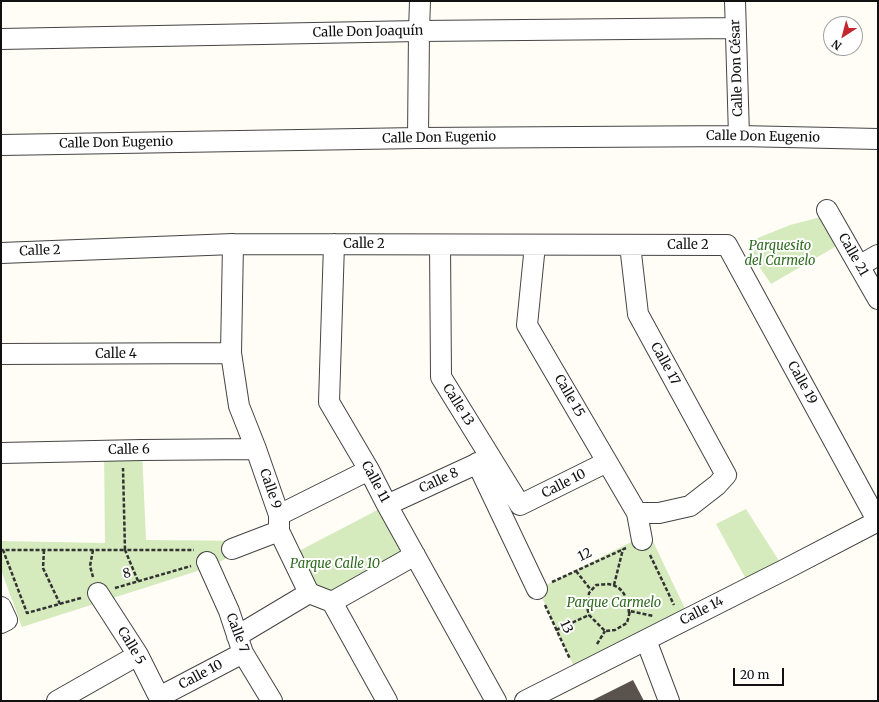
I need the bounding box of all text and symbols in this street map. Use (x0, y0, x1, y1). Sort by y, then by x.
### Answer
north arrow (823, 16, 863, 56)
street label: Calle Don César (728, 19, 746, 117)
street label: Calle Don Joaquín (313, 23, 423, 41)
text: N (829, 37, 844, 53)
street label: Calle Don Eugenio (706, 128, 820, 146)
street label: Calle Don Eugenio (382, 129, 496, 147)
street label: Calle Don Eugenio (59, 134, 173, 152)
street label: Calle 21 (835, 231, 871, 279)
street label: Calle 2 (343, 236, 385, 252)
street label: Calle 2 (667, 237, 709, 253)
park label: Parquesito del Carmelo (745, 238, 815, 269)
street label: Calle 2 (19, 242, 61, 260)
street label: Calle 17 (647, 340, 683, 388)
street label: Calle 4 (95, 346, 137, 362)
street label: Calle 19 (784, 359, 820, 407)
street label: Calle 15 (551, 372, 587, 420)
street label: Calle 13 (439, 381, 477, 429)
street label: Calle 6 (108, 442, 150, 458)
street label: Calle 11 (358, 459, 392, 505)
street label: Calle 8 (417, 465, 461, 497)
street label: Calle 10 (539, 466, 589, 502)
street label: Calle 9 (256, 467, 284, 511)
street label: 12 (576, 545, 594, 565)
park label: Parque Calle 10 (290, 556, 380, 572)
street label: 8 (121, 565, 133, 583)
street label: Calle 14 (678, 593, 726, 629)
park label: Parque Carmelo (567, 595, 661, 611)
street label: Calle 7 (222, 611, 252, 655)
street label: 13 (556, 618, 576, 636)
street label: Calle 5 (114, 624, 148, 668)
street label: Calle 10 (176, 657, 226, 693)
scale bar (735, 660, 786, 686)
text: 20 m (740, 667, 769, 682)

